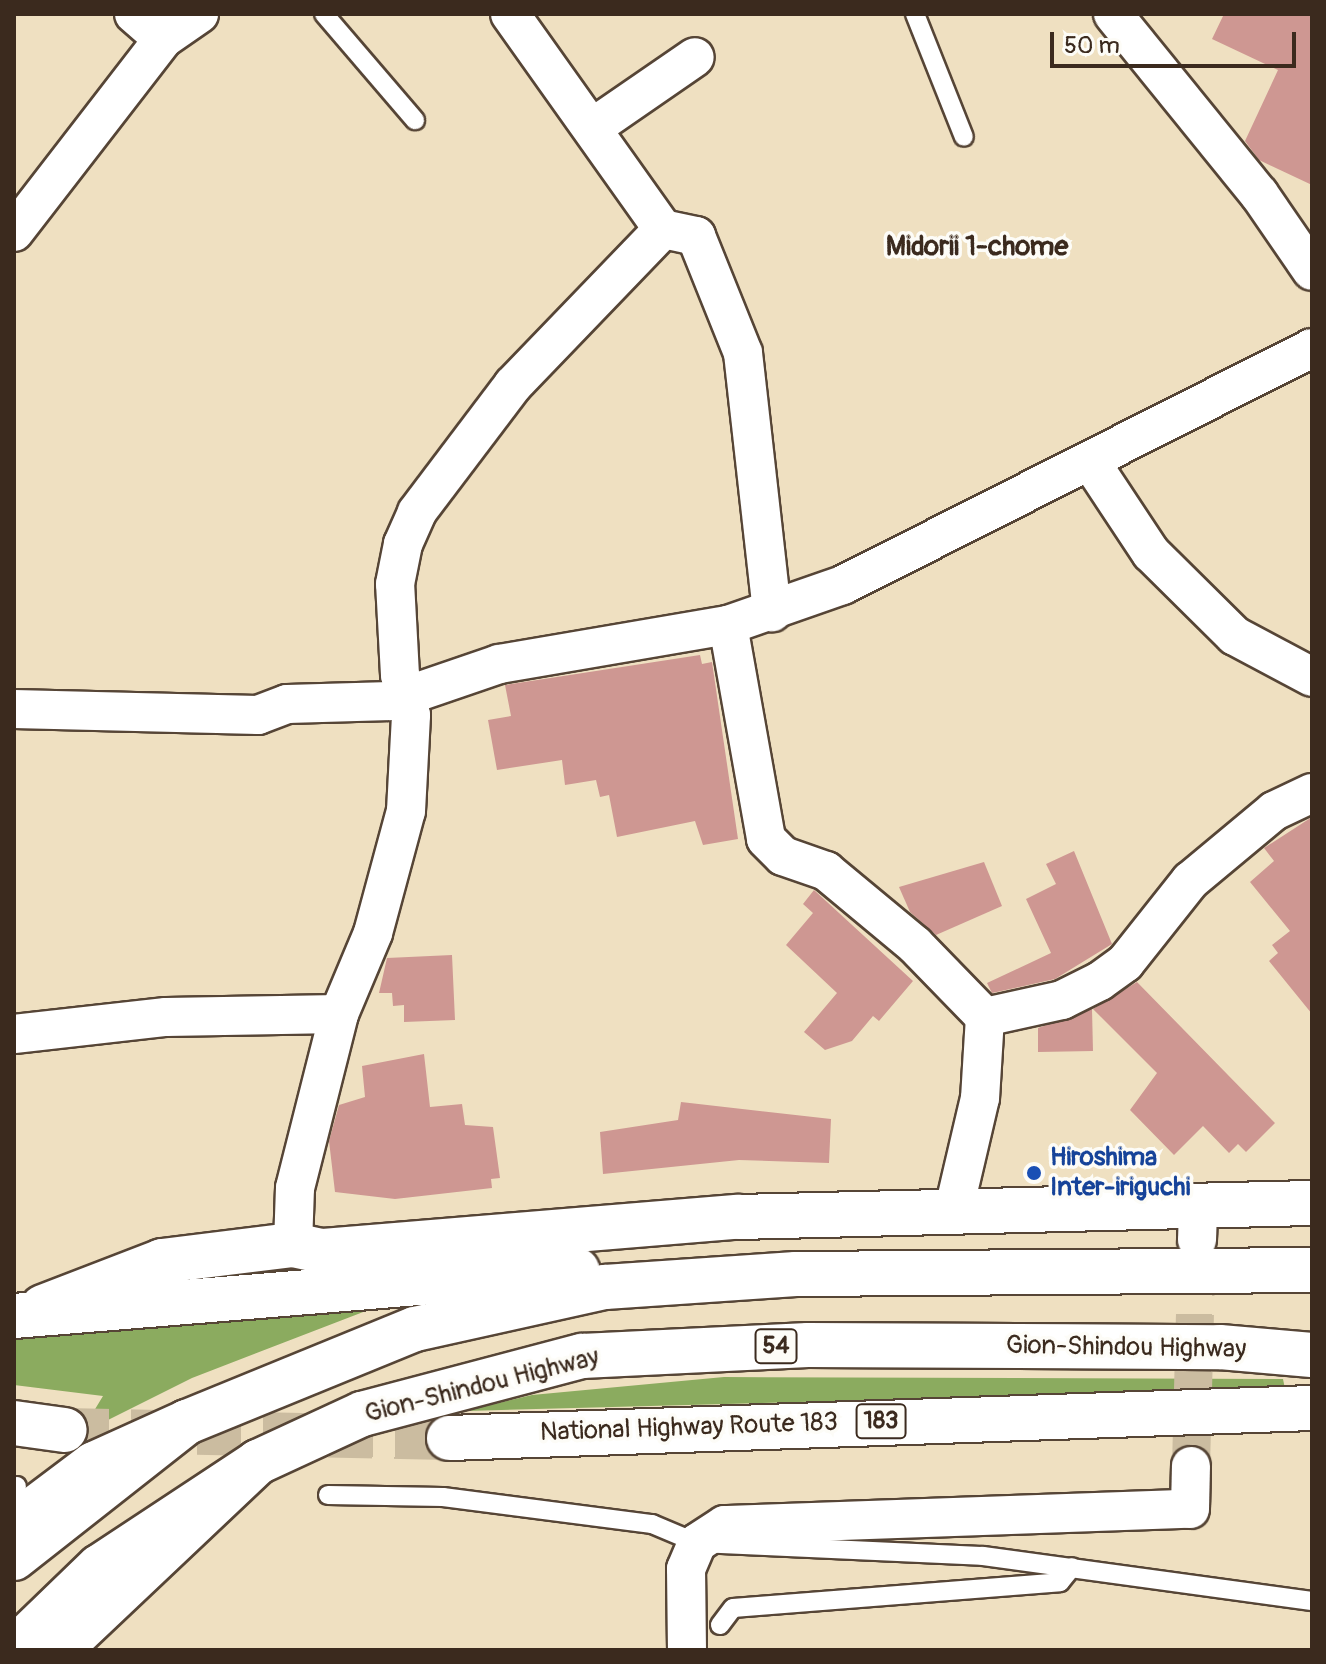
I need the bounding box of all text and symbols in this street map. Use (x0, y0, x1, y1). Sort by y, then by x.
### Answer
scale bar (1054, 16, 1300, 66)
text: 50 m (1064, 31, 1120, 60)
district label: Midorii 1-chome (886, 230, 1068, 264)
place label: Hiroshima Inter-iriguchi (1050, 1142, 1190, 1204)
marker: Hiroshima Inter-iriguchi (1025, 1164, 1043, 1182)
road number: 54 (754, 1326, 798, 1366)
street label: Gion-Shindou Highway (1006, 1330, 1246, 1366)
street label: Gion-Shindou Highway (362, 1342, 602, 1430)
road number: 183 (855, 1401, 907, 1441)
street label: National Highway Route 183 (539, 1407, 839, 1449)

